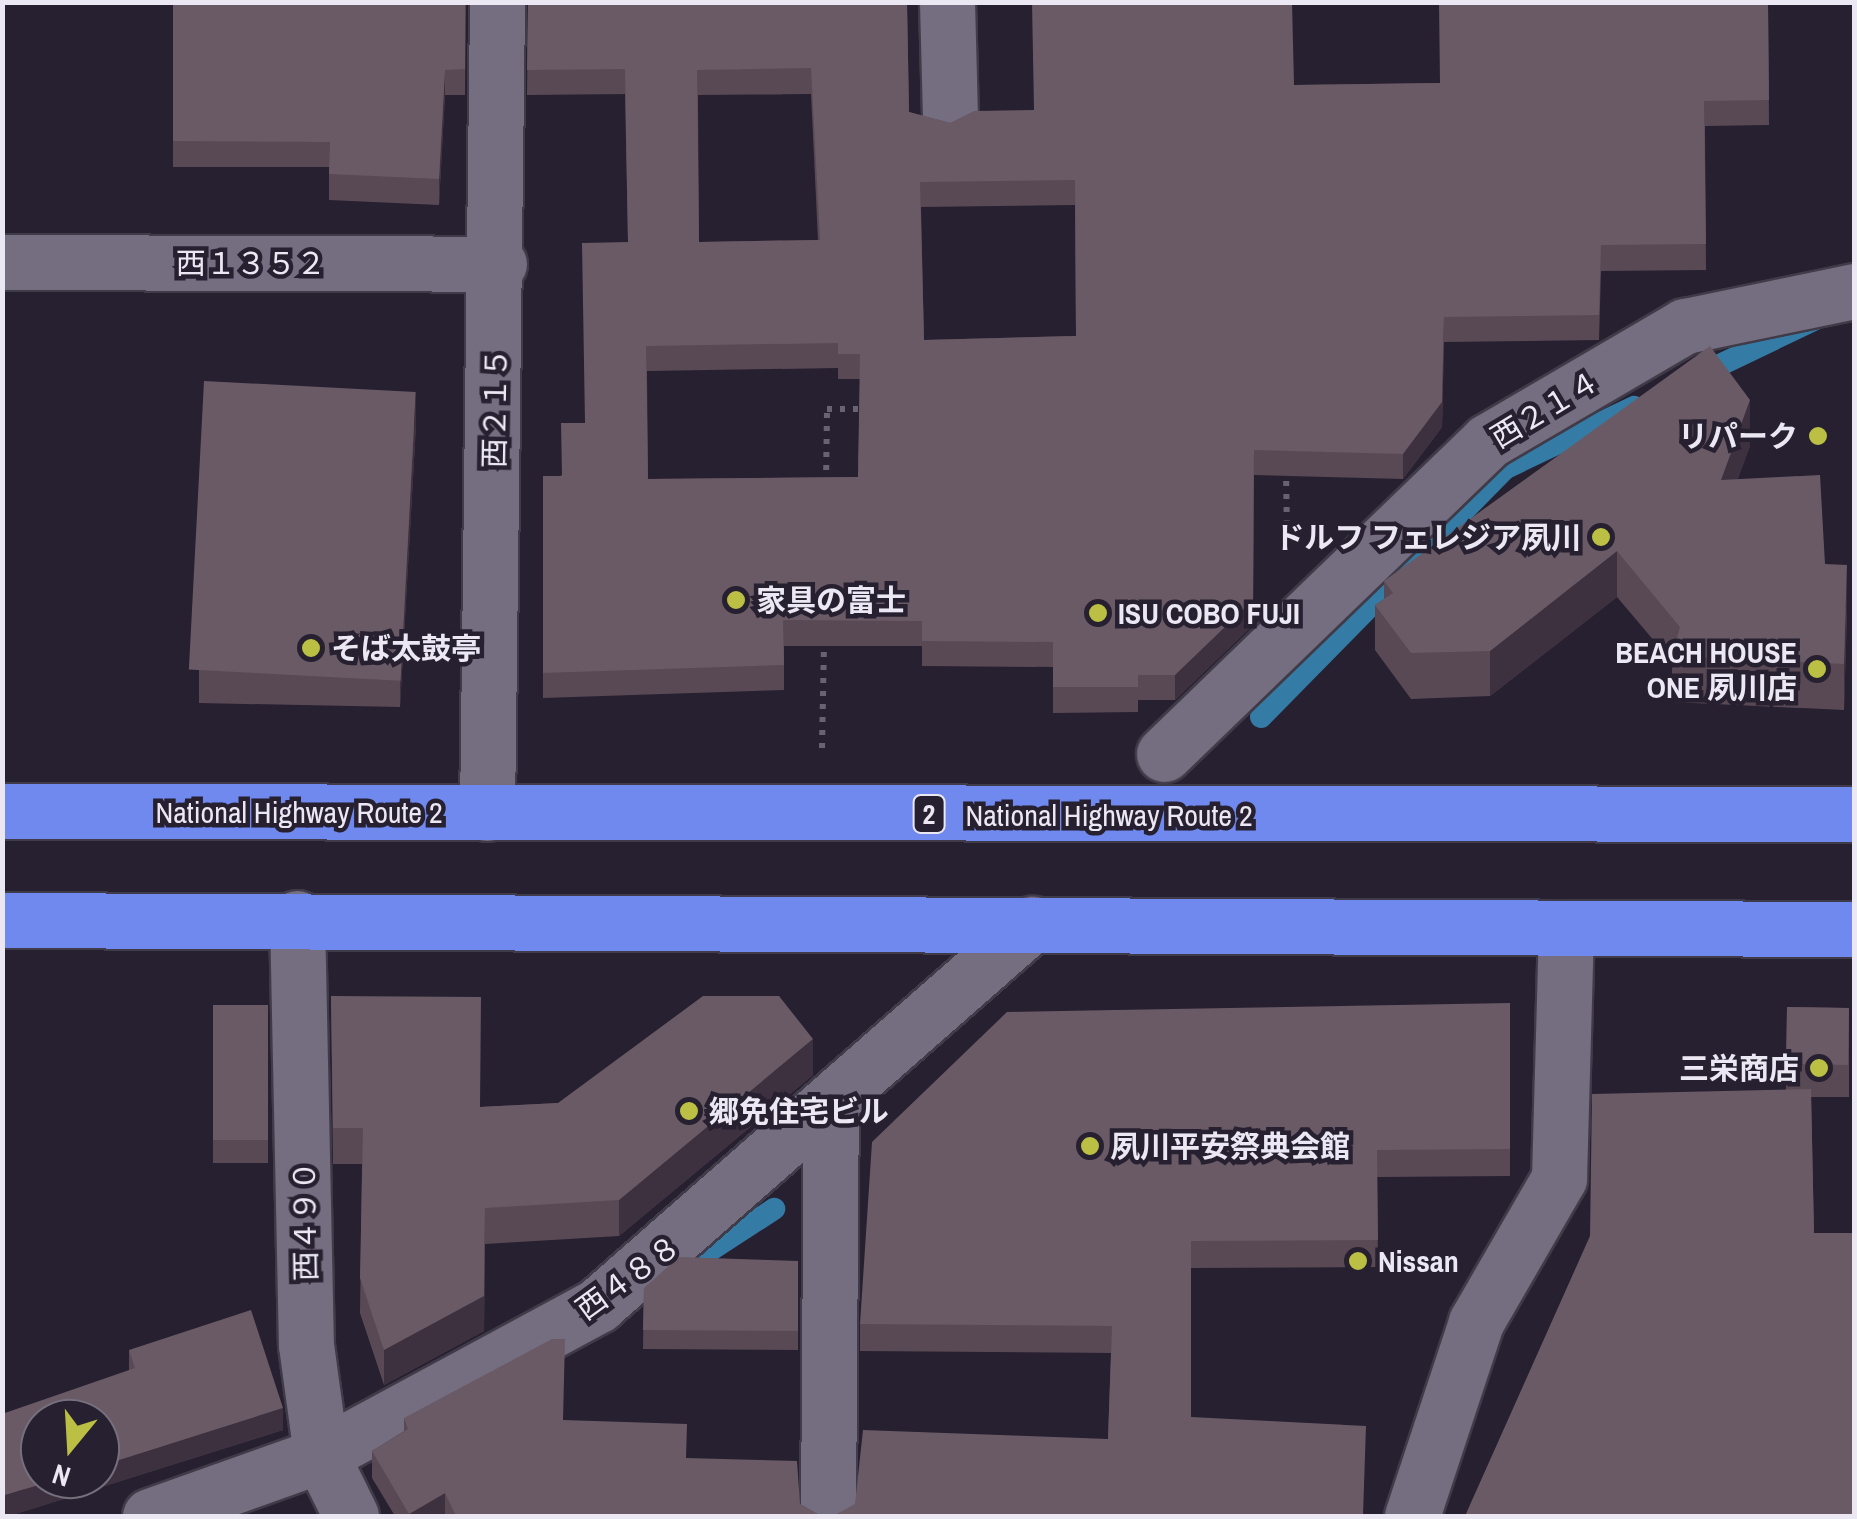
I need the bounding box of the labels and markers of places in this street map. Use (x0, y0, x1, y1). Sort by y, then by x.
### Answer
place label: リパーク (1678, 418, 1798, 454)
marker: リパーク (1807, 425, 1829, 447)
place label: ドルフ フェレジア夙川 (1274, 519, 1581, 555)
marker: ドルフ フェレジア夙川 (1590, 526, 1612, 548)
place label: 家具の富士 (756, 582, 906, 618)
marker: 家具の富士 (725, 589, 747, 611)
place label: ISU COBO FUJI (1118, 595, 1300, 631)
marker: ISU COBO FUJI (1087, 602, 1109, 624)
place label: そば太鼓亭 (331, 630, 481, 666)
place label: BEACH HOUSE ONE 夙川店 (1615, 634, 1797, 704)
marker: そば太鼓亭 (300, 637, 322, 659)
marker: BEACH HOUSE ONE 夙川店 (1806, 658, 1828, 680)
place label: 三栄商店 (1679, 1050, 1799, 1086)
marker: 三栄商店 (1808, 1057, 1830, 1079)
place label: 郷免住宅ビル (709, 1093, 889, 1129)
marker: 郷免住宅ビル (678, 1100, 700, 1122)
place label: 夙川平安祭典会館 (1110, 1128, 1350, 1164)
marker: 夙川平安祭典会館 (1079, 1135, 1101, 1157)
place label: Nissan (1378, 1243, 1459, 1279)
marker: Nissan (1347, 1250, 1369, 1272)

